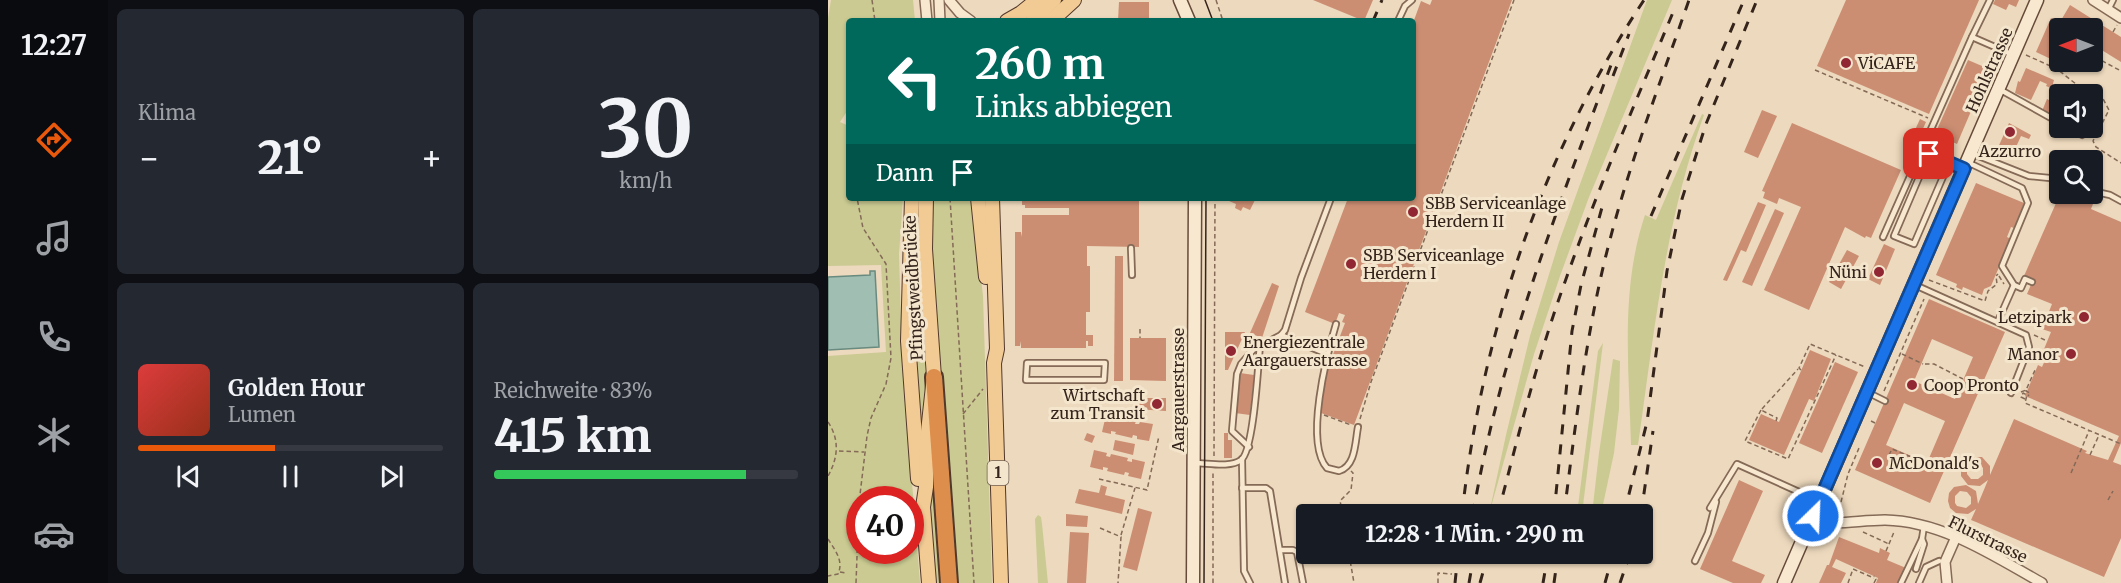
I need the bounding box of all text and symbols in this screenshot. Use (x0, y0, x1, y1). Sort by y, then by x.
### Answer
north arrow (2049, 18, 2103, 72)
map controls (2049, 18, 2103, 204)
street label: Hohlstrasse (1961, 24, 2017, 116)
text: 12:27 (21, 28, 87, 62)
text: 260 m (975, 38, 1105, 90)
icon: left (876, 42, 954, 120)
place label: ViCAFE (1857, 53, 1916, 73)
marker: ViCAFE (1839, 56, 1853, 70)
text: 30 (598, 80, 693, 178)
button: sound (2049, 84, 2103, 138)
text: Links abbiegen (975, 90, 1172, 124)
text: Klima (138, 100, 196, 125)
icon: directions (33, 119, 75, 161)
marker: Azzurro (2003, 125, 2017, 139)
pin (1903, 128, 1954, 179)
text: 21° (257, 130, 323, 186)
icon: arrive (1912, 137, 1945, 170)
text: − (138, 138, 160, 179)
text: + (420, 138, 443, 179)
place label: Azzurro (1978, 141, 2041, 161)
button: search (2049, 150, 2103, 204)
icon: arrive (946, 156, 979, 189)
text: Dann (876, 159, 934, 187)
text: km/h (619, 168, 672, 193)
place label: SBB Serviceanlage Herdern II (1425, 193, 1566, 231)
marker: SBB Serviceanlage Herdern II (1406, 205, 1420, 219)
street label: Pfingstweidbrücke (899, 215, 927, 361)
icon: music (33, 217, 75, 259)
place label: SBB Serviceanlage Herdern I (1363, 245, 1504, 283)
marker: SBB Serviceanlage Herdern I (1344, 257, 1358, 271)
place label: Nüni (1829, 262, 1867, 282)
marker: Nüni (1872, 265, 1886, 279)
place label: Letzipark (1998, 307, 2073, 327)
marker: Letzipark (2077, 310, 2091, 324)
icon: phone (33, 316, 75, 358)
street label: Aargauerstrasse (1168, 328, 1188, 453)
place label: Energiezentrale Aargauerstrasse (1242, 332, 1367, 370)
marker: Energiezentrale Aargauerstrasse (1224, 344, 1238, 358)
place label: Manor (2008, 344, 2059, 364)
marker: Manor (2064, 347, 2078, 361)
text: Golden Hour (228, 374, 365, 402)
place label: Coop Pronto (1924, 375, 2019, 395)
text: Reichweite · 83% (494, 378, 652, 403)
marker: Coop Pronto (1905, 378, 1919, 392)
place label: Wirtschaft zum Transit (1050, 385, 1146, 423)
marker: Wirtschaft zum Transit (1150, 397, 1164, 411)
text: Lumen (228, 402, 296, 427)
text: 415 km (494, 408, 651, 464)
icon: climate (33, 414, 75, 456)
place label: McDonald's (1889, 453, 1979, 473)
marker: McDonald's (1870, 456, 1884, 470)
icon: previous (172, 460, 205, 493)
icon: pause (274, 460, 307, 493)
icon: next (375, 460, 408, 493)
road number: 1 (988, 461, 1008, 485)
position arrow (1781, 484, 1845, 548)
speed limit sign: 40 (846, 486, 924, 564)
street label: Flurstrasse (1945, 511, 2031, 567)
icon: car (33, 513, 75, 555)
text: 12:28 · 1 Min. · 290 m (1365, 520, 1584, 548)

